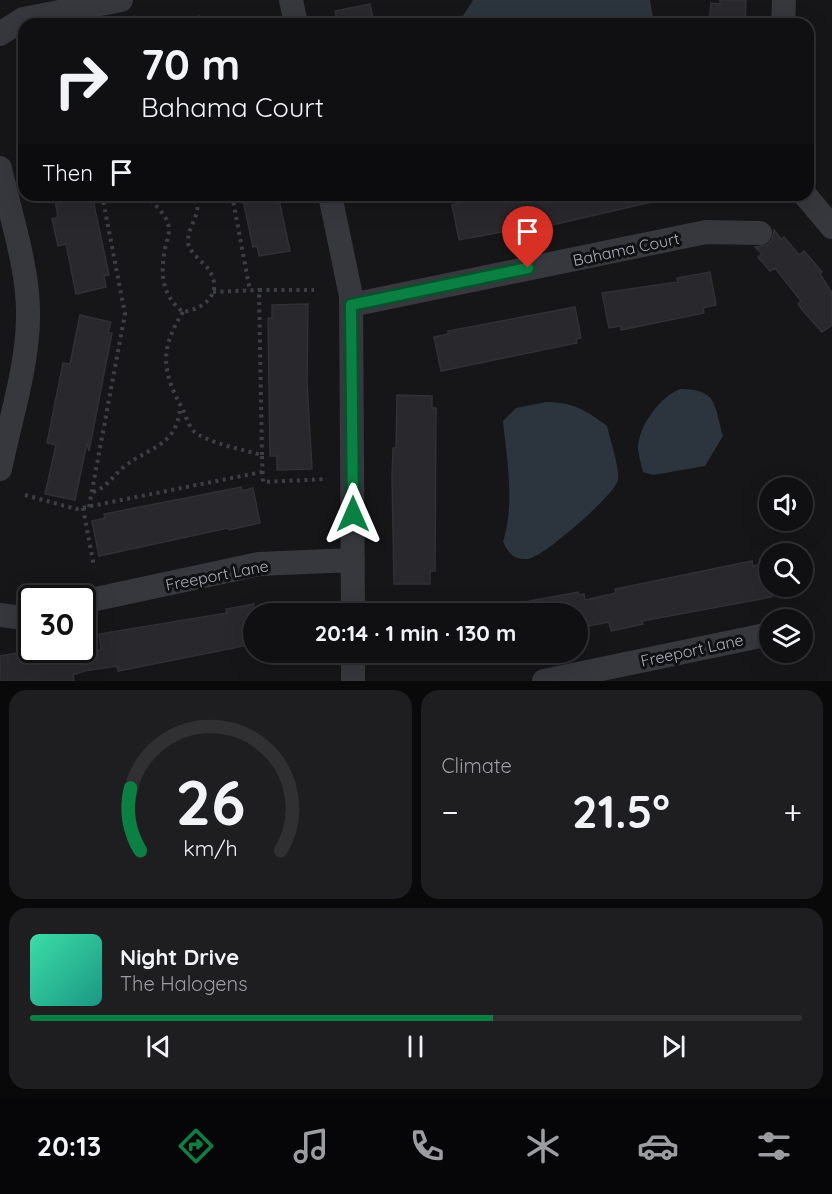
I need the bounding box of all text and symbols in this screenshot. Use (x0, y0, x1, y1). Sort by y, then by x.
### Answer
text: 70 m (141, 38, 240, 91)
icon: right (42, 42, 120, 120)
text: Bahama Court (141, 90, 324, 124)
icon: arrive (105, 156, 138, 189)
text: Then (42, 159, 93, 187)
pin (502, 206, 553, 268)
icon: arrive (511, 215, 544, 248)
street label: Bahama Court (571, 228, 681, 270)
map controls (759, 477, 813, 663)
button: sound (759, 477, 813, 531)
position arrow (321, 482, 385, 546)
button: search (759, 543, 813, 597)
street label: Freeport Lane (164, 555, 270, 595)
speed limit sign: 30 (18, 585, 96, 663)
button: layers (759, 609, 813, 663)
text: 20:14 · 1 min · 130 m (315, 619, 516, 647)
street label: Freeport Lane (639, 629, 745, 671)
text: Climate (442, 753, 512, 778)
text: 26 (175, 763, 245, 841)
text: 21.5° (572, 783, 670, 839)
text: − (442, 791, 459, 832)
text: + (783, 791, 802, 832)
text: km/h (183, 836, 237, 862)
text: Night Drive (120, 943, 239, 971)
text: The Halogens (120, 971, 248, 996)
icon: previous (142, 1030, 175, 1063)
icon: pause (399, 1030, 432, 1063)
icon: next (657, 1030, 690, 1063)
icon: directions (175, 1125, 217, 1167)
icon: music (290, 1125, 332, 1167)
icon: phone (406, 1125, 448, 1167)
icon: climate (522, 1125, 564, 1167)
icon: car (637, 1125, 679, 1167)
icon: filters (753, 1125, 795, 1167)
text: 20:13 (37, 1129, 101, 1163)

